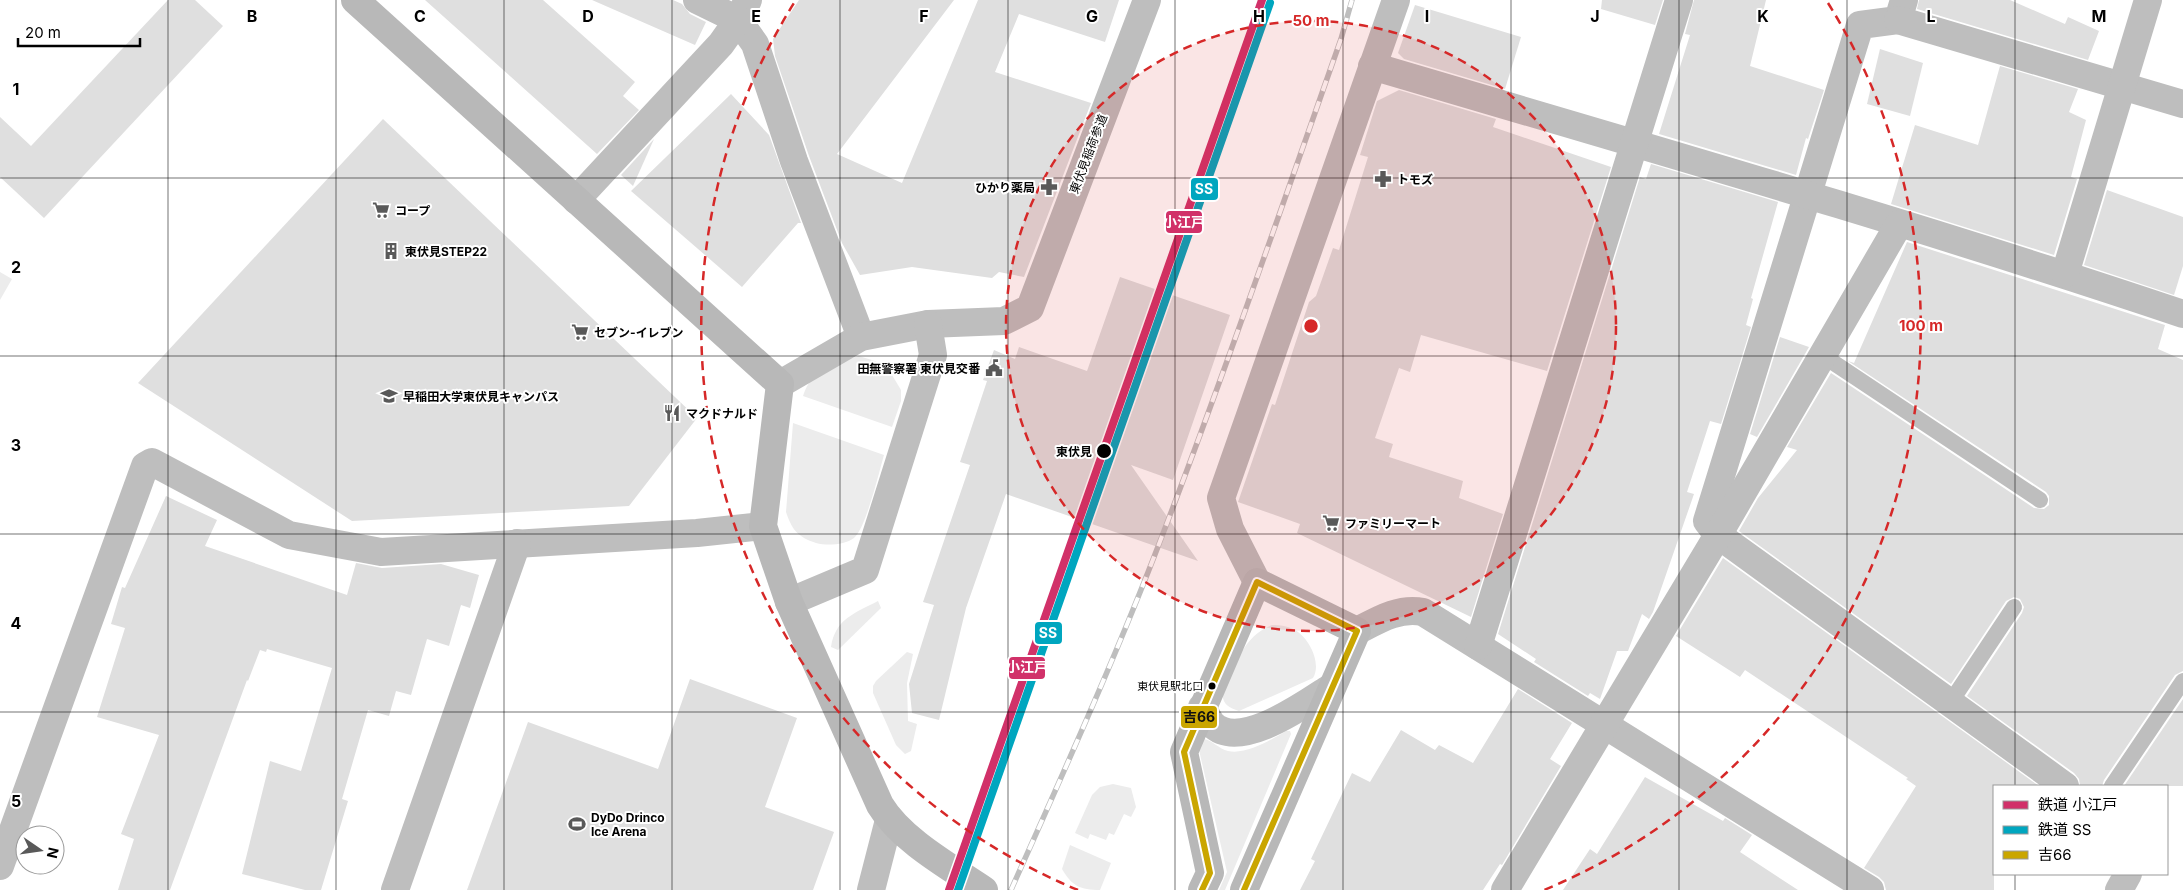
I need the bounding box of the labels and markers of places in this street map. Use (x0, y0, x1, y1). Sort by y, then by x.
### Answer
pharmacy icon: トモズ (1373, 169, 1393, 189)
place label: トモズ (1397, 172, 1433, 187)
pharmacy icon: ひかり薬局 (1039, 177, 1059, 197)
place label: ひかり薬局 (975, 180, 1035, 195)
supermarket icon: コープ (371, 200, 391, 220)
place label: コープ (395, 203, 430, 218)
building icon: 東伏見STEP22 (381, 241, 401, 261)
place label: 東伏見STEP22 (405, 244, 487, 259)
centre of rings (1302, 317, 1320, 335)
supermarket icon: セブン-イレブン (570, 322, 590, 342)
place label: セブン-イレブン (594, 325, 684, 340)
public building icon: 田無警察署 東伏見交番 (984, 358, 1004, 378)
place label: 田無警察署 東伏見交番 (857, 361, 981, 376)
school or university icon: 早稲田大学東伏見キャンパス (379, 386, 399, 406)
place label: 早稲田大学東伏見キャンパス (403, 389, 559, 404)
restaurant icon: マクドナルド (662, 403, 682, 423)
place label: マクドナルド (686, 406, 758, 421)
marker: 東伏見 (1095, 442, 1113, 460)
place label: 東伏見 (1056, 444, 1092, 459)
supermarket icon: ファミリーマート (1321, 513, 1341, 533)
place label: ファミリーマート (1345, 516, 1441, 531)
place label: 東伏見駅北口 (1137, 679, 1203, 693)
marker: 東伏見駅北口 (1207, 681, 1217, 691)
place label: DyDo Drinco Ice Arena (591, 810, 665, 839)
sports icon: DyDo Drinco Ice Arena (567, 814, 587, 834)

